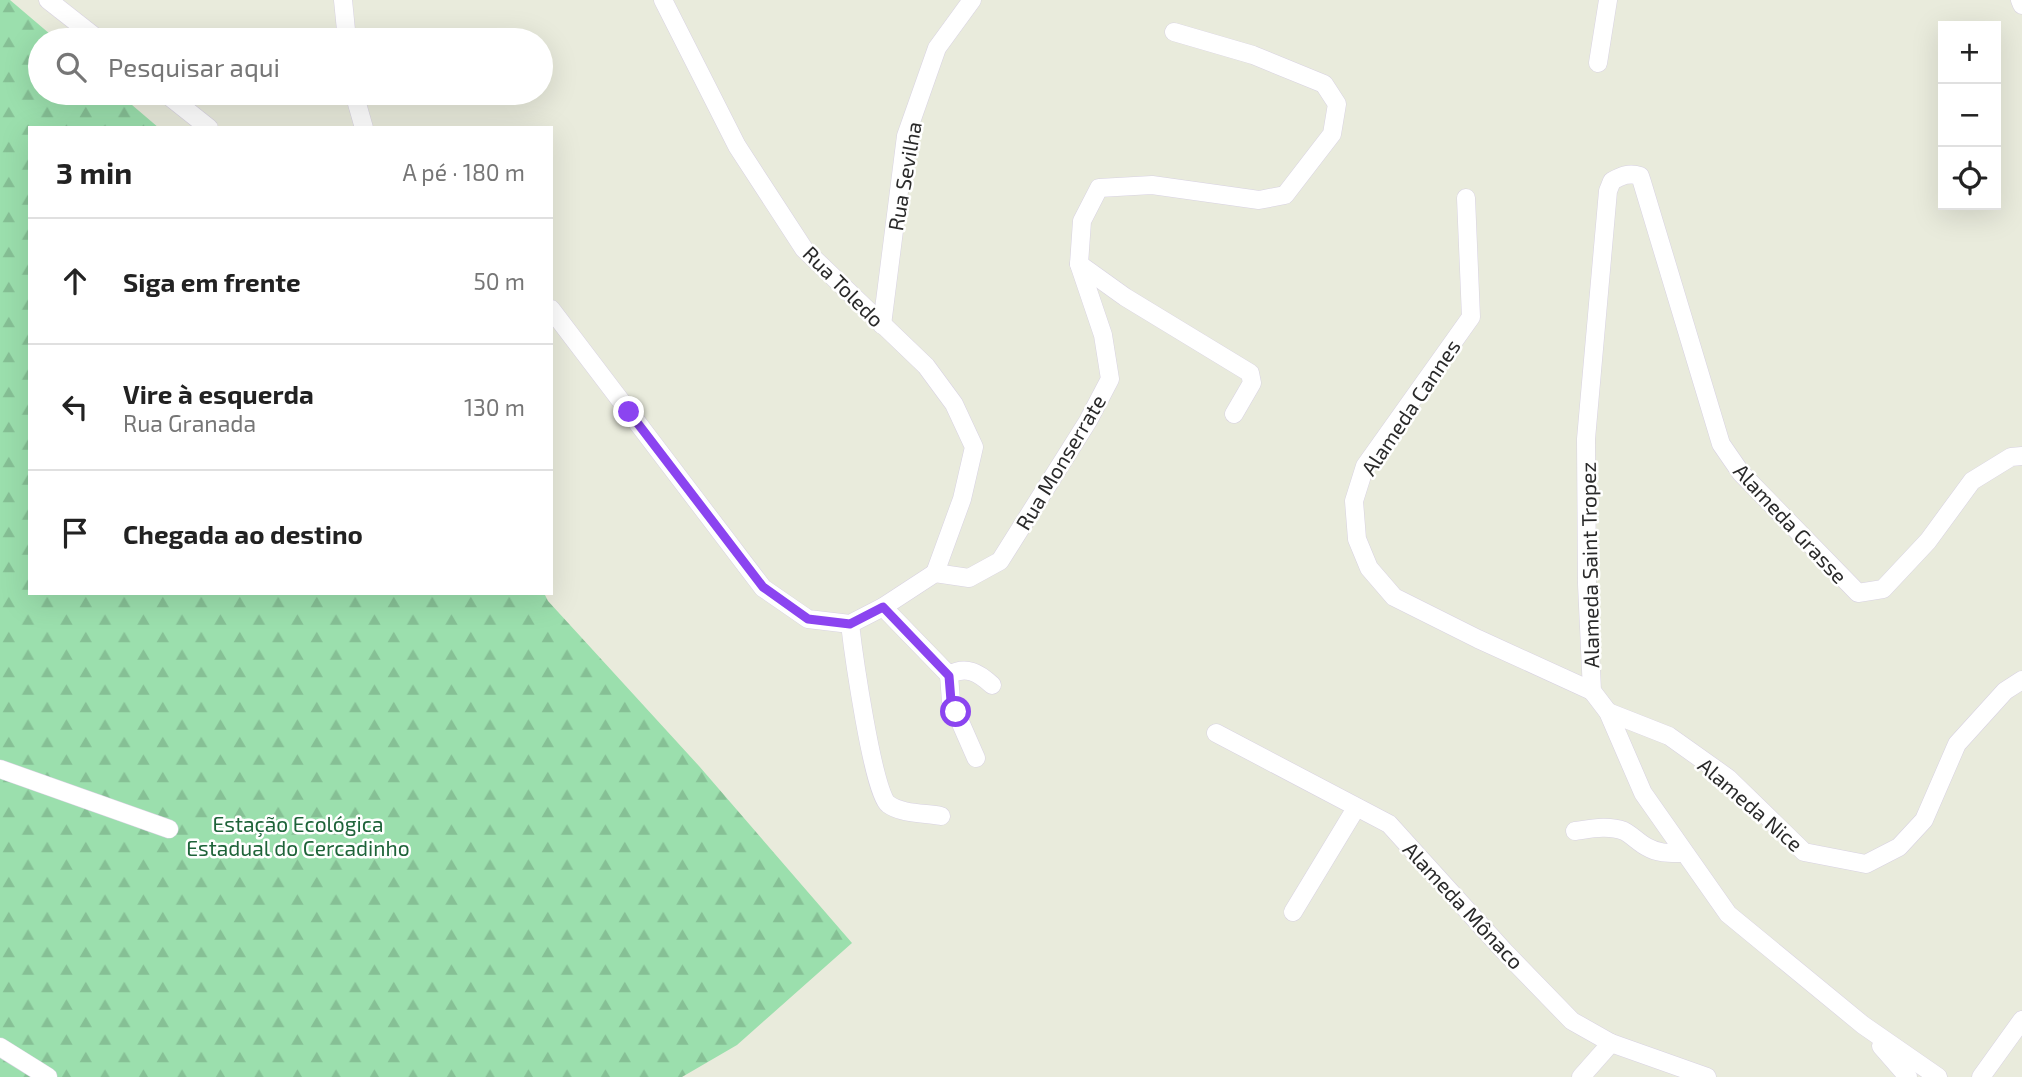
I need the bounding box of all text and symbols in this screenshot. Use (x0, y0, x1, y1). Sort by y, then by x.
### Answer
map controls (1938, 21, 2001, 210)
button: + (1938, 21, 2001, 84)
search box (28, 28, 553, 105)
icon: search (52, 48, 90, 86)
text: Pesquisar aqui (108, 51, 280, 82)
button: − (1938, 84, 2001, 147)
street label: Rua Sevilha (882, 119, 926, 233)
button: locate (1938, 147, 2001, 210)
text: 3 min (56, 154, 132, 190)
text: A pé · 180 m (402, 158, 525, 186)
street label: Rua Toledo (798, 240, 890, 332)
icon: ahead (56, 262, 94, 300)
text: Siga em frente (123, 266, 301, 297)
text: 50 m (474, 267, 525, 295)
street label: Alameda Cannes (1355, 334, 1465, 480)
text: Vire à esquerda (123, 378, 314, 409)
icon: left (56, 388, 94, 426)
street label: Rua Monserrate (1010, 390, 1110, 534)
text: 130 m (464, 393, 525, 421)
route end (613, 396, 644, 427)
text: Rua Granada (123, 409, 256, 437)
street label: Alameda Grasse (1729, 458, 1853, 588)
street label: Alameda Saint Tropez (1575, 462, 1603, 668)
icon: arrive (56, 514, 94, 552)
text: Chegada ao destino (123, 518, 363, 549)
route start (940, 696, 971, 727)
street label: Alameda Nice (1694, 752, 1808, 856)
park label: Estação Ecológica Estadual do Cercadinho (186, 811, 410, 860)
street label: Alameda Mônaco (1399, 836, 1529, 974)

